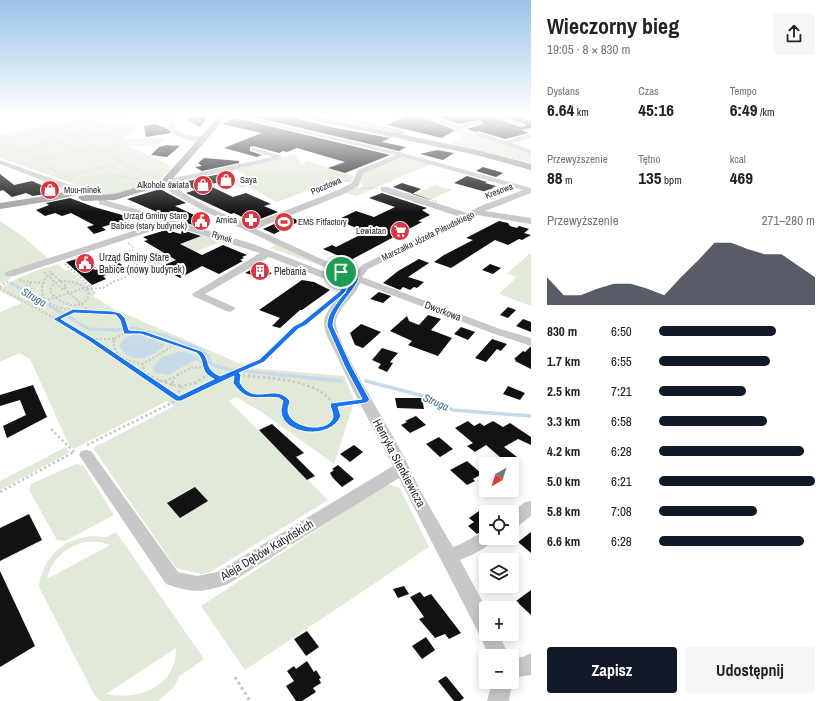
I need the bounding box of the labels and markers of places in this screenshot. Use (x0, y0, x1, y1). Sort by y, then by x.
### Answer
shop icon: Saya (215, 169, 237, 191)
shop icon: Alkohole świata (192, 174, 214, 196)
place label: Saya (240, 174, 257, 186)
shop icon: Muu-minek (39, 179, 61, 201)
place label: Alkohole świata (136, 179, 189, 191)
place label: Muu-minek (64, 184, 101, 196)
pharmacy icon: Arnica (240, 209, 262, 231)
place label: Urząd Gminy Stare Babice (stary budynek) (111, 210, 188, 232)
public building icon: Urząd Gminy Stare Babice (stary budynek) (190, 210, 212, 232)
sports icon: EMS Fitfactory (273, 211, 295, 233)
place label: Arnica (215, 214, 237, 226)
place label: EMS Fitfactory (298, 216, 347, 228)
supermarket icon: Lewiatan (389, 220, 411, 242)
place label: Lewiatan (356, 225, 386, 237)
place label: Urząd Gminy Stare Babice (nowy budynek) (99, 251, 185, 276)
public building icon: Urząd Gminy Stare Babice (nowy budynek) (74, 252, 96, 274)
pin (324, 255, 358, 289)
building icon: Plebania (249, 260, 271, 282)
place label: Plebania (274, 265, 307, 278)

